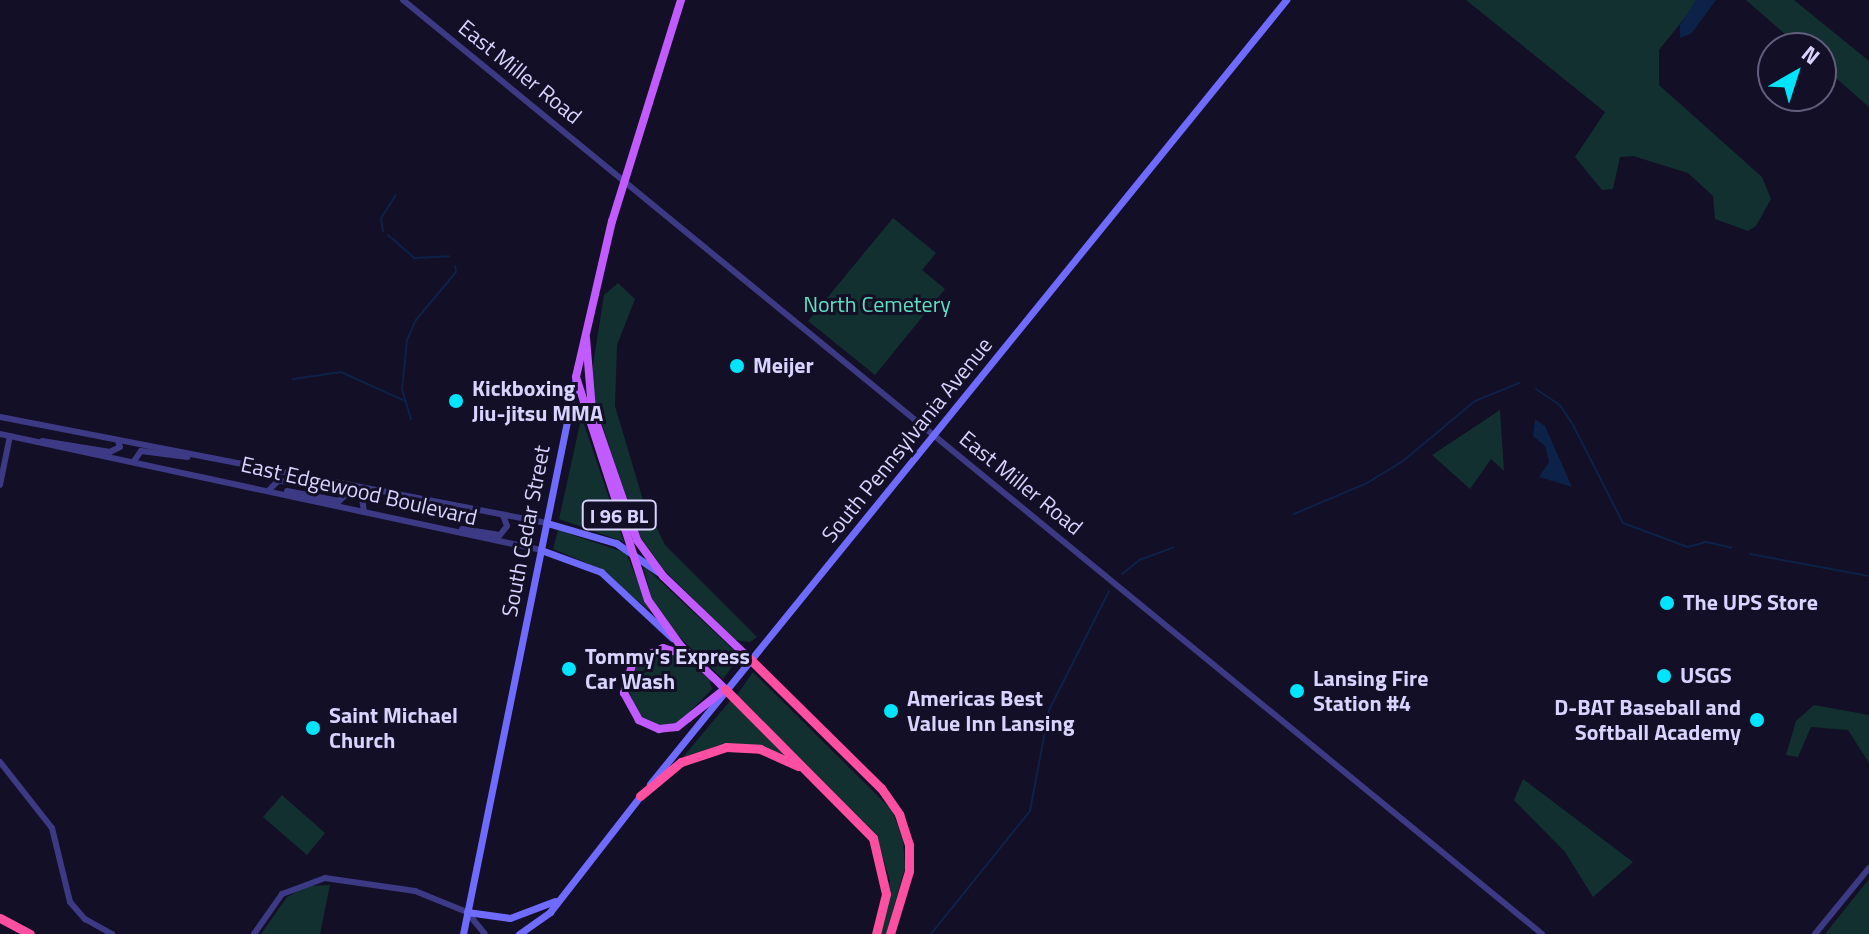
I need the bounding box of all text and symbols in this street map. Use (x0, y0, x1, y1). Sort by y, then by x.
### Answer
street label: East Miller Road (453, 14, 587, 130)
north arrow (1757, 32, 1837, 112)
text: N (1794, 37, 1827, 73)
park label: North Cemetery (803, 292, 951, 318)
street label: South Pennsylvania Avenue (816, 332, 998, 548)
place label: Meijer (753, 353, 814, 379)
marker: Meijer (728, 357, 746, 375)
place label: Kickboxing Jiu-jitsu MMA (472, 375, 603, 426)
marker: Kickboxing Jiu-jitsu MMA (447, 392, 465, 410)
street label: East Miller Road (954, 425, 1088, 541)
street label: South Cedar Street (496, 443, 556, 619)
street label: East Edgewood Boulevard (238, 451, 480, 531)
road number: I 96 BL (581, 499, 657, 531)
place label: The UPS Store (1683, 590, 1818, 616)
marker: The UPS Store (1658, 594, 1676, 612)
place label: Tommy's Express Car Wash (585, 643, 750, 694)
marker: Tommy's Express Car Wash (560, 660, 578, 678)
place label: USGS (1680, 663, 1732, 689)
place label: Lansing Fire Station #4 (1313, 665, 1428, 716)
marker: USGS (1655, 667, 1673, 685)
marker: Lansing Fire Station #4 (1288, 682, 1306, 700)
place label: Americas Best Value Inn Lansing (907, 685, 1074, 736)
place label: D-BAT Baseball and Softball Academy (1554, 694, 1741, 746)
place label: Saint Michael Church (329, 702, 458, 754)
marker: Americas Best Value Inn Lansing (882, 702, 900, 720)
marker: D-BAT Baseball and Softball Academy (1748, 711, 1766, 729)
marker: Saint Michael Church (304, 719, 322, 737)

